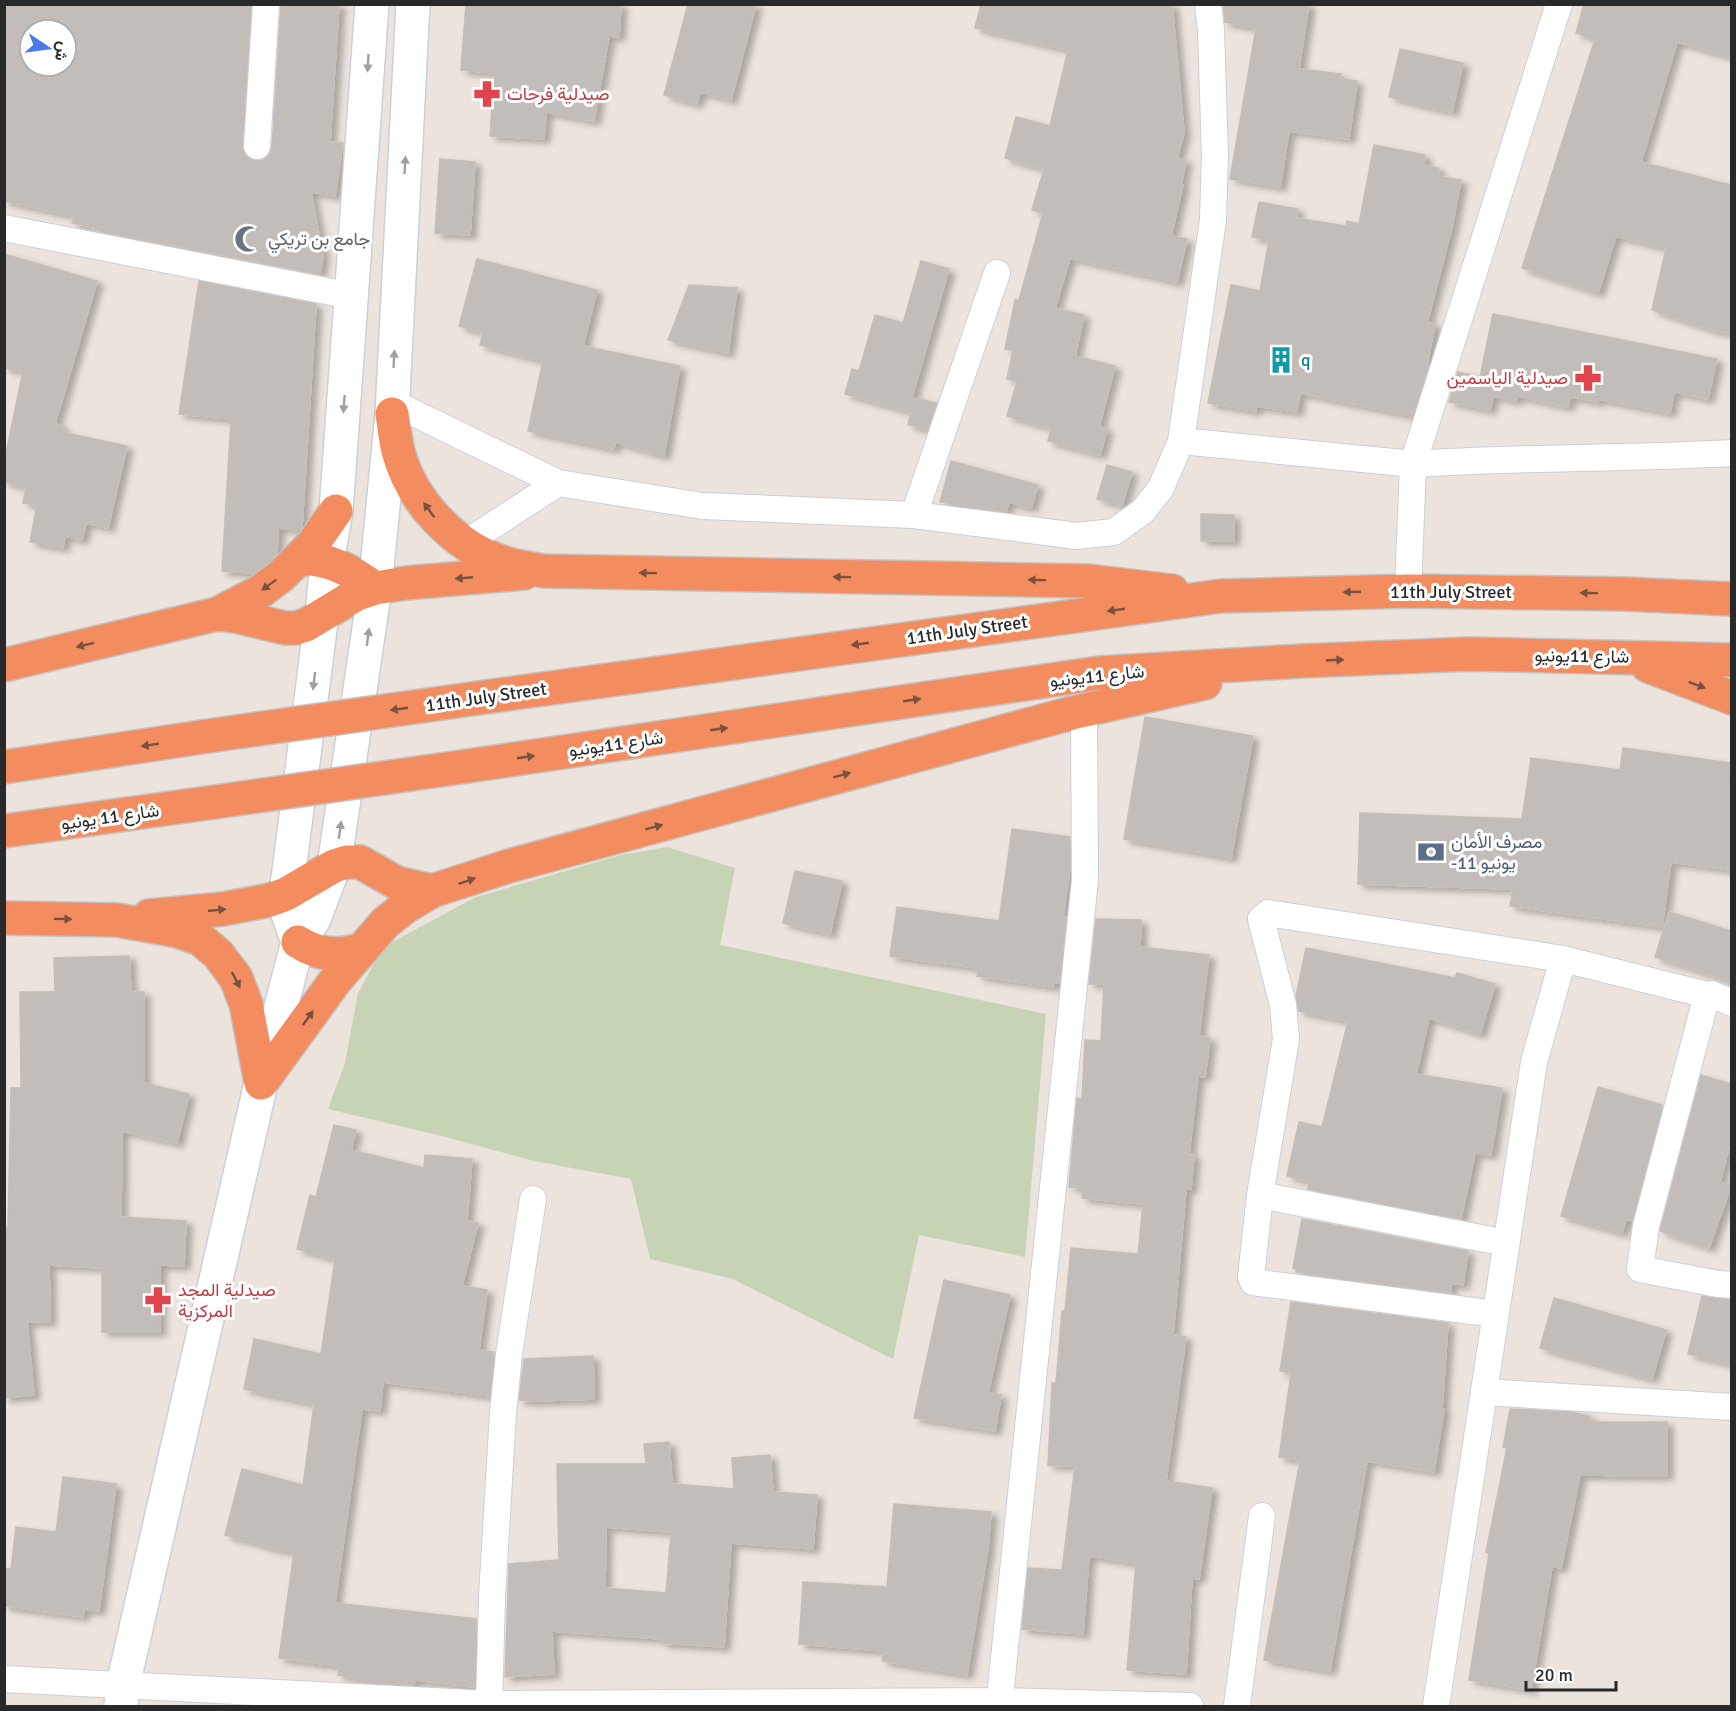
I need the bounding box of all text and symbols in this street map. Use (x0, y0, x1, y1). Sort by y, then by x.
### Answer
north arrow (18, 18, 78, 78)
text: ش (50, 40, 74, 63)
one-way arrow (364, 53, 373, 72)
pharmacy icon: صيدلية فرحات (472, 79, 502, 109)
place label: صيدلية فرحات (507, 83, 609, 105)
one-way arrow (400, 155, 409, 174)
mosque icon: جامع بن تريكي (233, 224, 263, 254)
place label: جامع بن تريكي (268, 228, 370, 254)
building icon: q (1266, 345, 1296, 375)
place label: q (1301, 349, 1311, 371)
one-way arrow (389, 350, 398, 369)
pharmacy icon: صيدلية الياسمين (1573, 363, 1603, 393)
place label: صيدلية الياسمين (1447, 367, 1568, 389)
one-way arrow (339, 395, 348, 414)
one-way arrow (424, 503, 436, 518)
one-way arrow (638, 568, 657, 578)
one-way arrow (833, 572, 852, 581)
one-way arrow (455, 573, 474, 583)
one-way arrow (1028, 576, 1047, 585)
one-way arrow (261, 579, 277, 591)
street label: 11th July Street (1390, 581, 1512, 603)
one-way arrow (1343, 588, 1362, 597)
one-way arrow (1580, 589, 1599, 598)
one-way arrow (1107, 606, 1126, 615)
street label: 11th July Street (905, 611, 1029, 649)
one-way arrow (363, 627, 372, 646)
one-way arrow (851, 640, 870, 649)
one-way arrow (76, 641, 95, 651)
street label: شارع 11يونيو (1534, 644, 1630, 669)
one-way arrow (1326, 655, 1345, 664)
street label: شارع 11يونيو (1049, 660, 1145, 693)
one-way arrow (309, 672, 318, 691)
street label: 11th July Street (424, 678, 548, 716)
one-way arrow (1688, 681, 1706, 690)
one-way arrow (902, 696, 921, 705)
one-way arrow (389, 705, 408, 714)
one-way arrow (709, 724, 728, 733)
street label: شارع 11يونيو (568, 727, 665, 762)
one-way arrow (141, 740, 160, 749)
one-way arrow (516, 753, 535, 762)
one-way arrow (833, 770, 851, 780)
street label: شارع 11 يونيو (60, 799, 161, 836)
one-way arrow (335, 820, 344, 839)
one-way arrow (645, 821, 663, 831)
place label: مصرف الأمان -11 يونيو (1451, 831, 1542, 874)
bank icon: مصرف الأمان -11 يونيو (1416, 837, 1446, 867)
one-way arrow (458, 875, 476, 885)
one-way arrow (208, 905, 227, 915)
one-way arrow (53, 914, 72, 923)
one-way arrow (231, 972, 240, 989)
one-way arrow (302, 1011, 314, 1027)
place label: صيدلية المجد المركزية (178, 1279, 276, 1322)
pharmacy icon: صيدلية المجد المركزية (143, 1285, 173, 1315)
scale bar (1526, 1654, 1616, 1692)
text: 20 m (1535, 1664, 1573, 1686)

